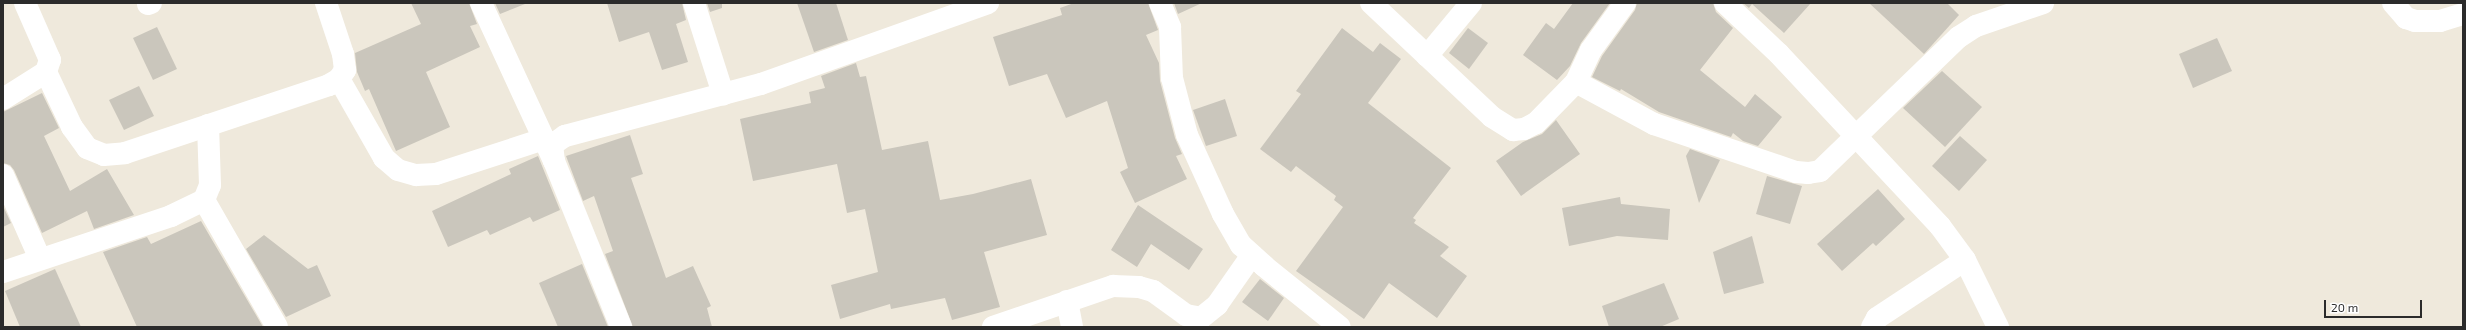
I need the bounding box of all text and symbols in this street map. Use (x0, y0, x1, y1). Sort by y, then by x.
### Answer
scale bar (2326, 292, 2424, 318)
text: 20 m (2331, 300, 2358, 314)

